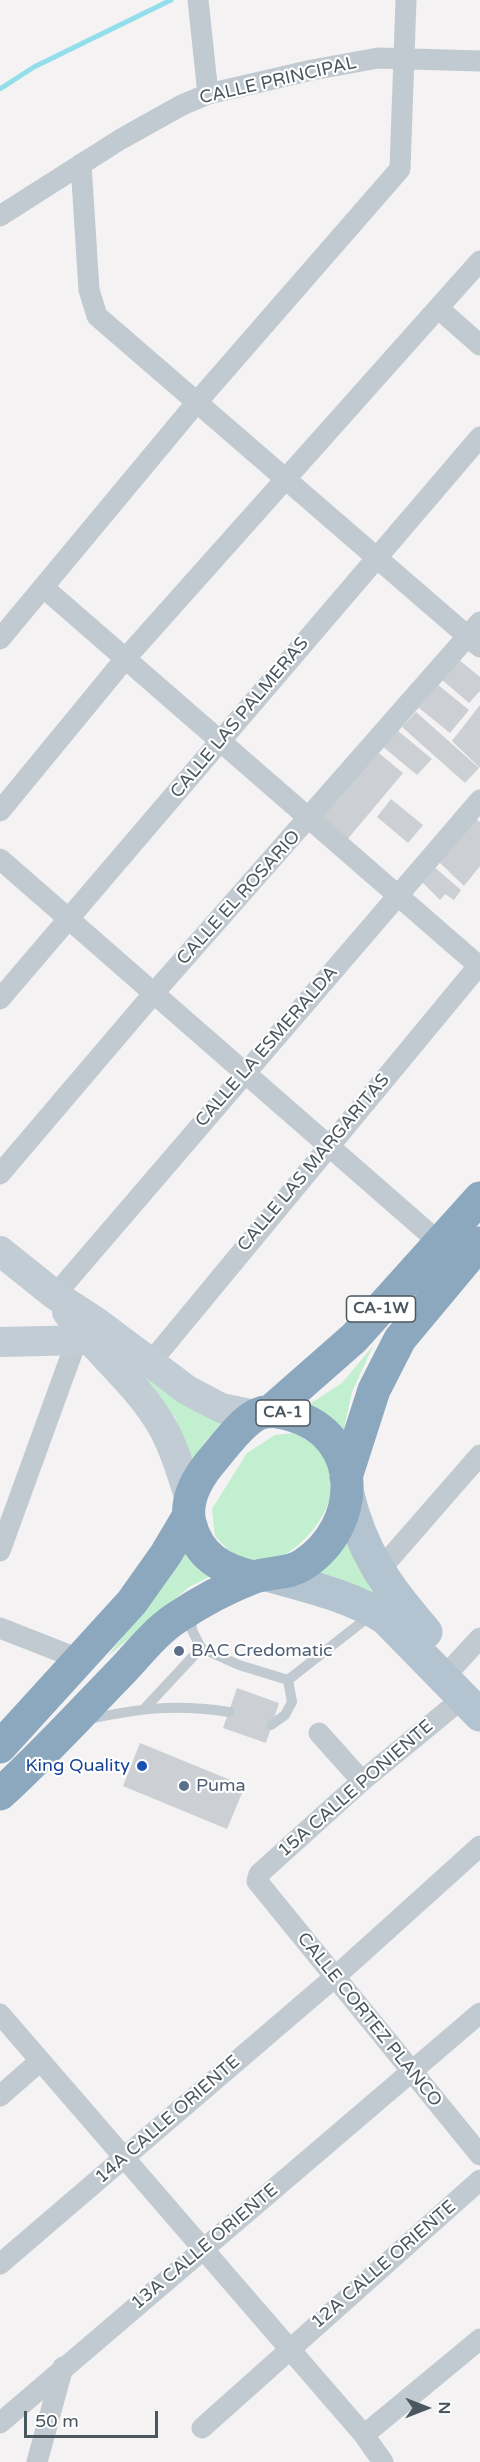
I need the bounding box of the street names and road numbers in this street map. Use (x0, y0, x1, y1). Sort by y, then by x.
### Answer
street label: CALLE PRINCIPAL (198, 52, 358, 110)
street label: CALLE LAS PALMERAS (166, 633, 314, 803)
street label: CALLE EL ROSARIO (173, 826, 305, 970)
street label: CALLE LA ESMERALDA (191, 962, 343, 1132)
street label: CALLE LAS MARGARITAS (233, 1070, 395, 1256)
road number: CA-1W (346, 1296, 416, 1322)
road number: CA-1 (256, 1400, 310, 1426)
street label: 15A CALLE PONIENTE (274, 1716, 438, 1862)
street label: CALLE CORTEZ PLANCO (292, 1929, 446, 2111)
street label: 14A CALLE ORIENTE (91, 2051, 245, 2189)
street label: 13A CALLE ORIENTE (127, 2179, 283, 2315)
street label: 12A CALLE ORIENTE (307, 2196, 461, 2334)

